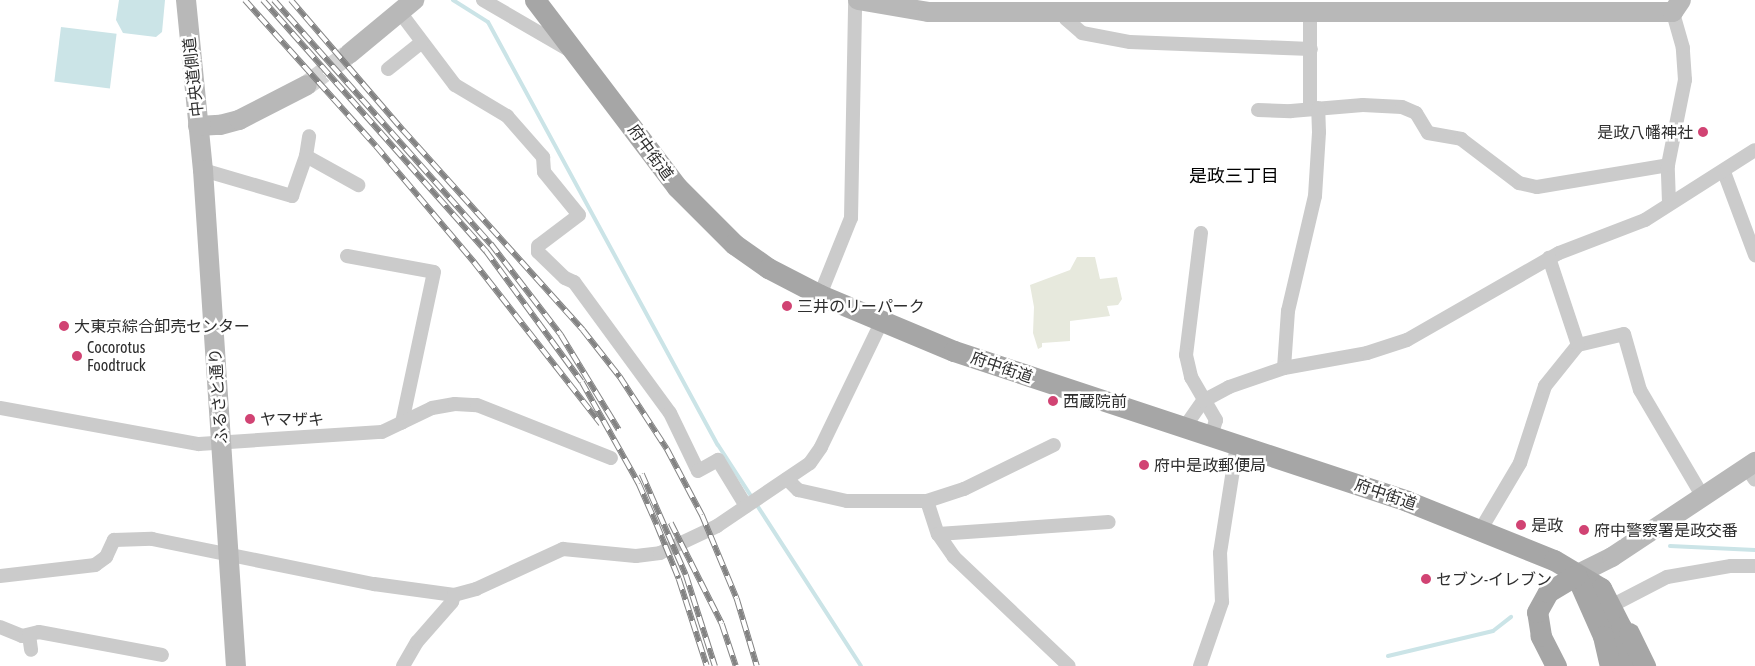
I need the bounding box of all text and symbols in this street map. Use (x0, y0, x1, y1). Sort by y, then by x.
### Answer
street label: 中央道側道 (179, 36, 207, 118)
street label: 府中街道 (624, 120, 678, 184)
place label: 是政八幡神社 (1597, 122, 1693, 142)
marker: 是政八幡神社 (1697, 126, 1709, 138)
district label: 是政三丁目 (1189, 165, 1279, 187)
place label: 三井のリーパーク (797, 296, 925, 316)
marker: 三井のリーパーク (781, 300, 793, 312)
place label: 大東京綜合卸売センター (74, 316, 250, 336)
marker: 大東京綜合卸売センター (58, 320, 70, 332)
place label: Cocorotus Foodtruck (87, 337, 146, 375)
street label: ふるさと通り (205, 347, 231, 445)
street label: 府中街道 (969, 348, 1035, 386)
marker: Cocorotus Foodtruck (71, 350, 83, 362)
place label: 西蔵院前 (1063, 391, 1127, 411)
marker: 西蔵院前 (1047, 395, 1059, 407)
place label: ヤマザキ (260, 409, 324, 429)
marker: ヤマザキ (244, 413, 256, 425)
place label: 府中是政郵便局 (1154, 455, 1266, 475)
marker: 府中是政郵便局 (1138, 459, 1150, 471)
street label: 府中街道 (1353, 475, 1419, 513)
place label: 是政 (1531, 515, 1563, 535)
marker: 是政 (1515, 519, 1527, 531)
place label: 府中警察署是政交番 (1594, 520, 1738, 540)
marker: 府中警察署是政交番 (1578, 524, 1590, 536)
place label: セブン-イレブン (1436, 569, 1552, 589)
marker: セブン-イレブン (1420, 573, 1432, 585)

